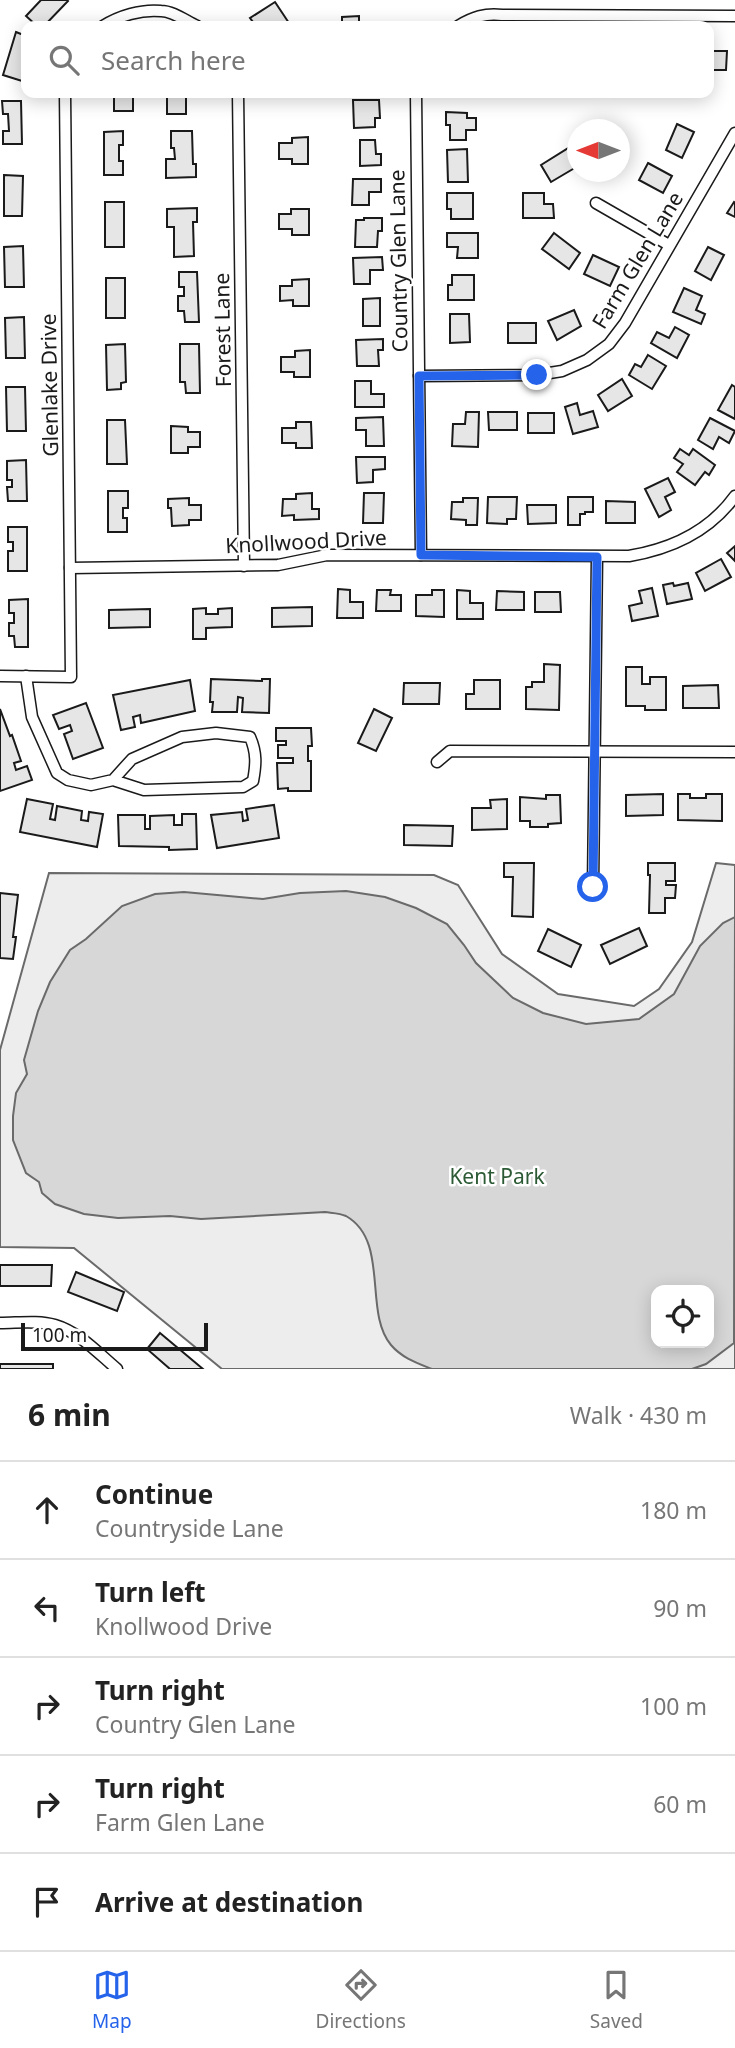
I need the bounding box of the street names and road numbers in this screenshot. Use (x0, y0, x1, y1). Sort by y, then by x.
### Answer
street label: Country Glen Lane (382, 169, 414, 353)
street label: Farm Glen Lane (585, 186, 689, 334)
street label: Forest Lane (207, 273, 237, 387)
street label: Glenlake Drive (34, 313, 64, 457)
street label: Knollwood Drive (225, 523, 387, 559)

